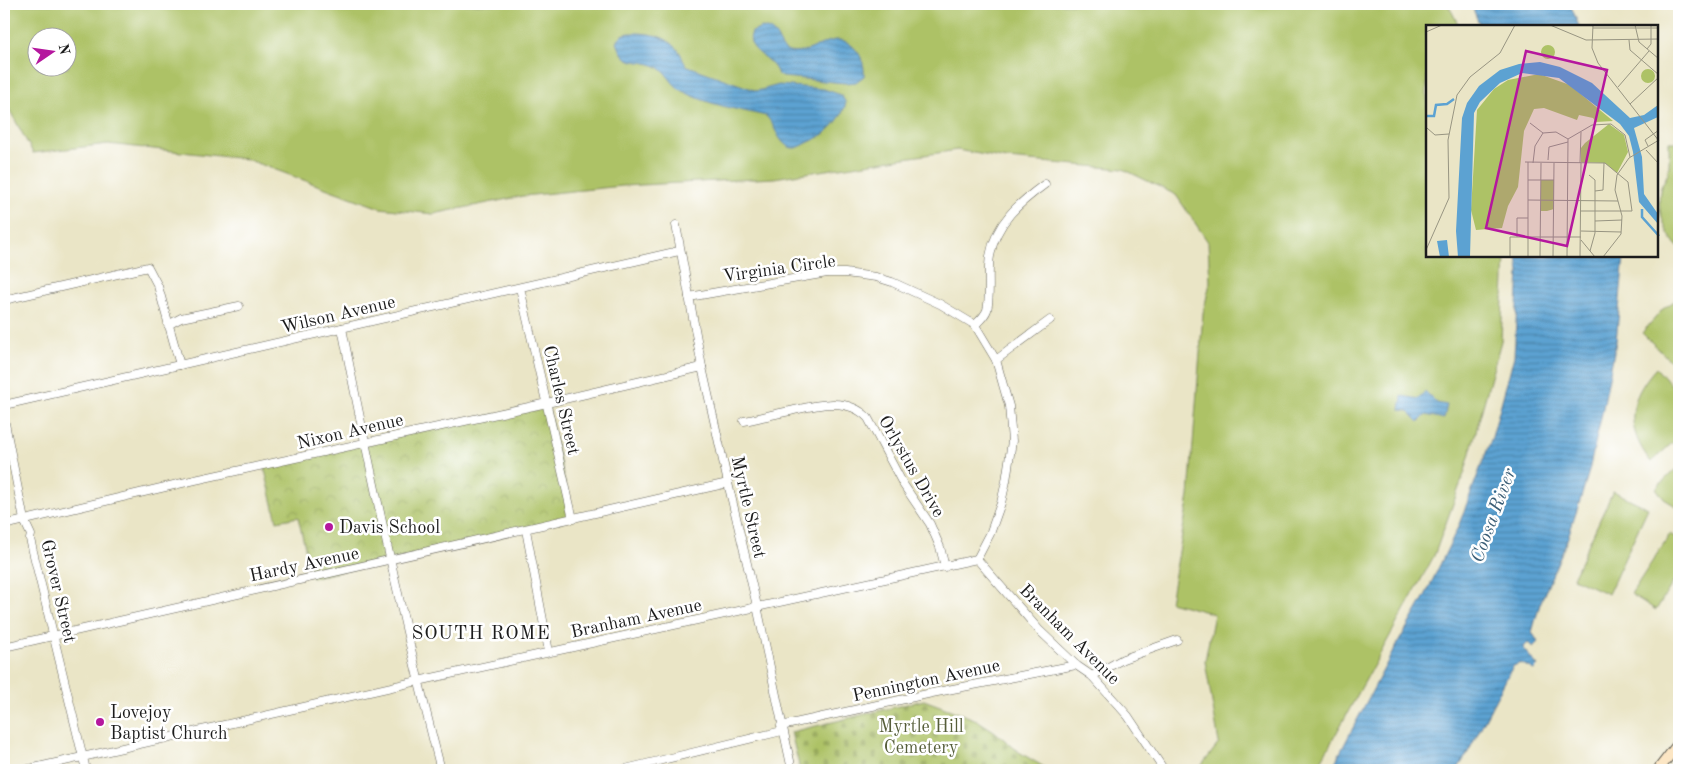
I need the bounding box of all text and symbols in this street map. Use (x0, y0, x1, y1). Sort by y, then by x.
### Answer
inset map (1426, 25, 1658, 258)
north arrow (28, 28, 78, 78)
text: N (56, 43, 72, 56)
street label: Virginia Circle (722, 252, 837, 286)
street label: Wilson Avenue (279, 293, 397, 337)
street label: Charles Street (540, 344, 582, 457)
street label: Nixon Avenue (295, 411, 405, 453)
street label: Orlystus Drive (875, 413, 947, 520)
street label: Myrtle Street (728, 454, 769, 560)
water label: Coosa River (1469, 465, 1520, 565)
place label: Davis School (339, 519, 440, 537)
marker: Davis School (323, 521, 335, 533)
street label: Grover Street (37, 538, 79, 645)
street label: Hardy Avenue (248, 545, 361, 585)
street label: Branham Avenue (1016, 581, 1123, 688)
street label: Branham Avenue (569, 596, 703, 642)
district label: SOUTH ROME (411, 625, 551, 644)
street label: Pennington Avenue (851, 657, 1002, 705)
place label: Lovejoy Baptist Church (110, 704, 228, 743)
marker: Lovejoy Baptist Church (94, 716, 106, 728)
park label: Myrtle Hill Cemetery (878, 718, 964, 757)

